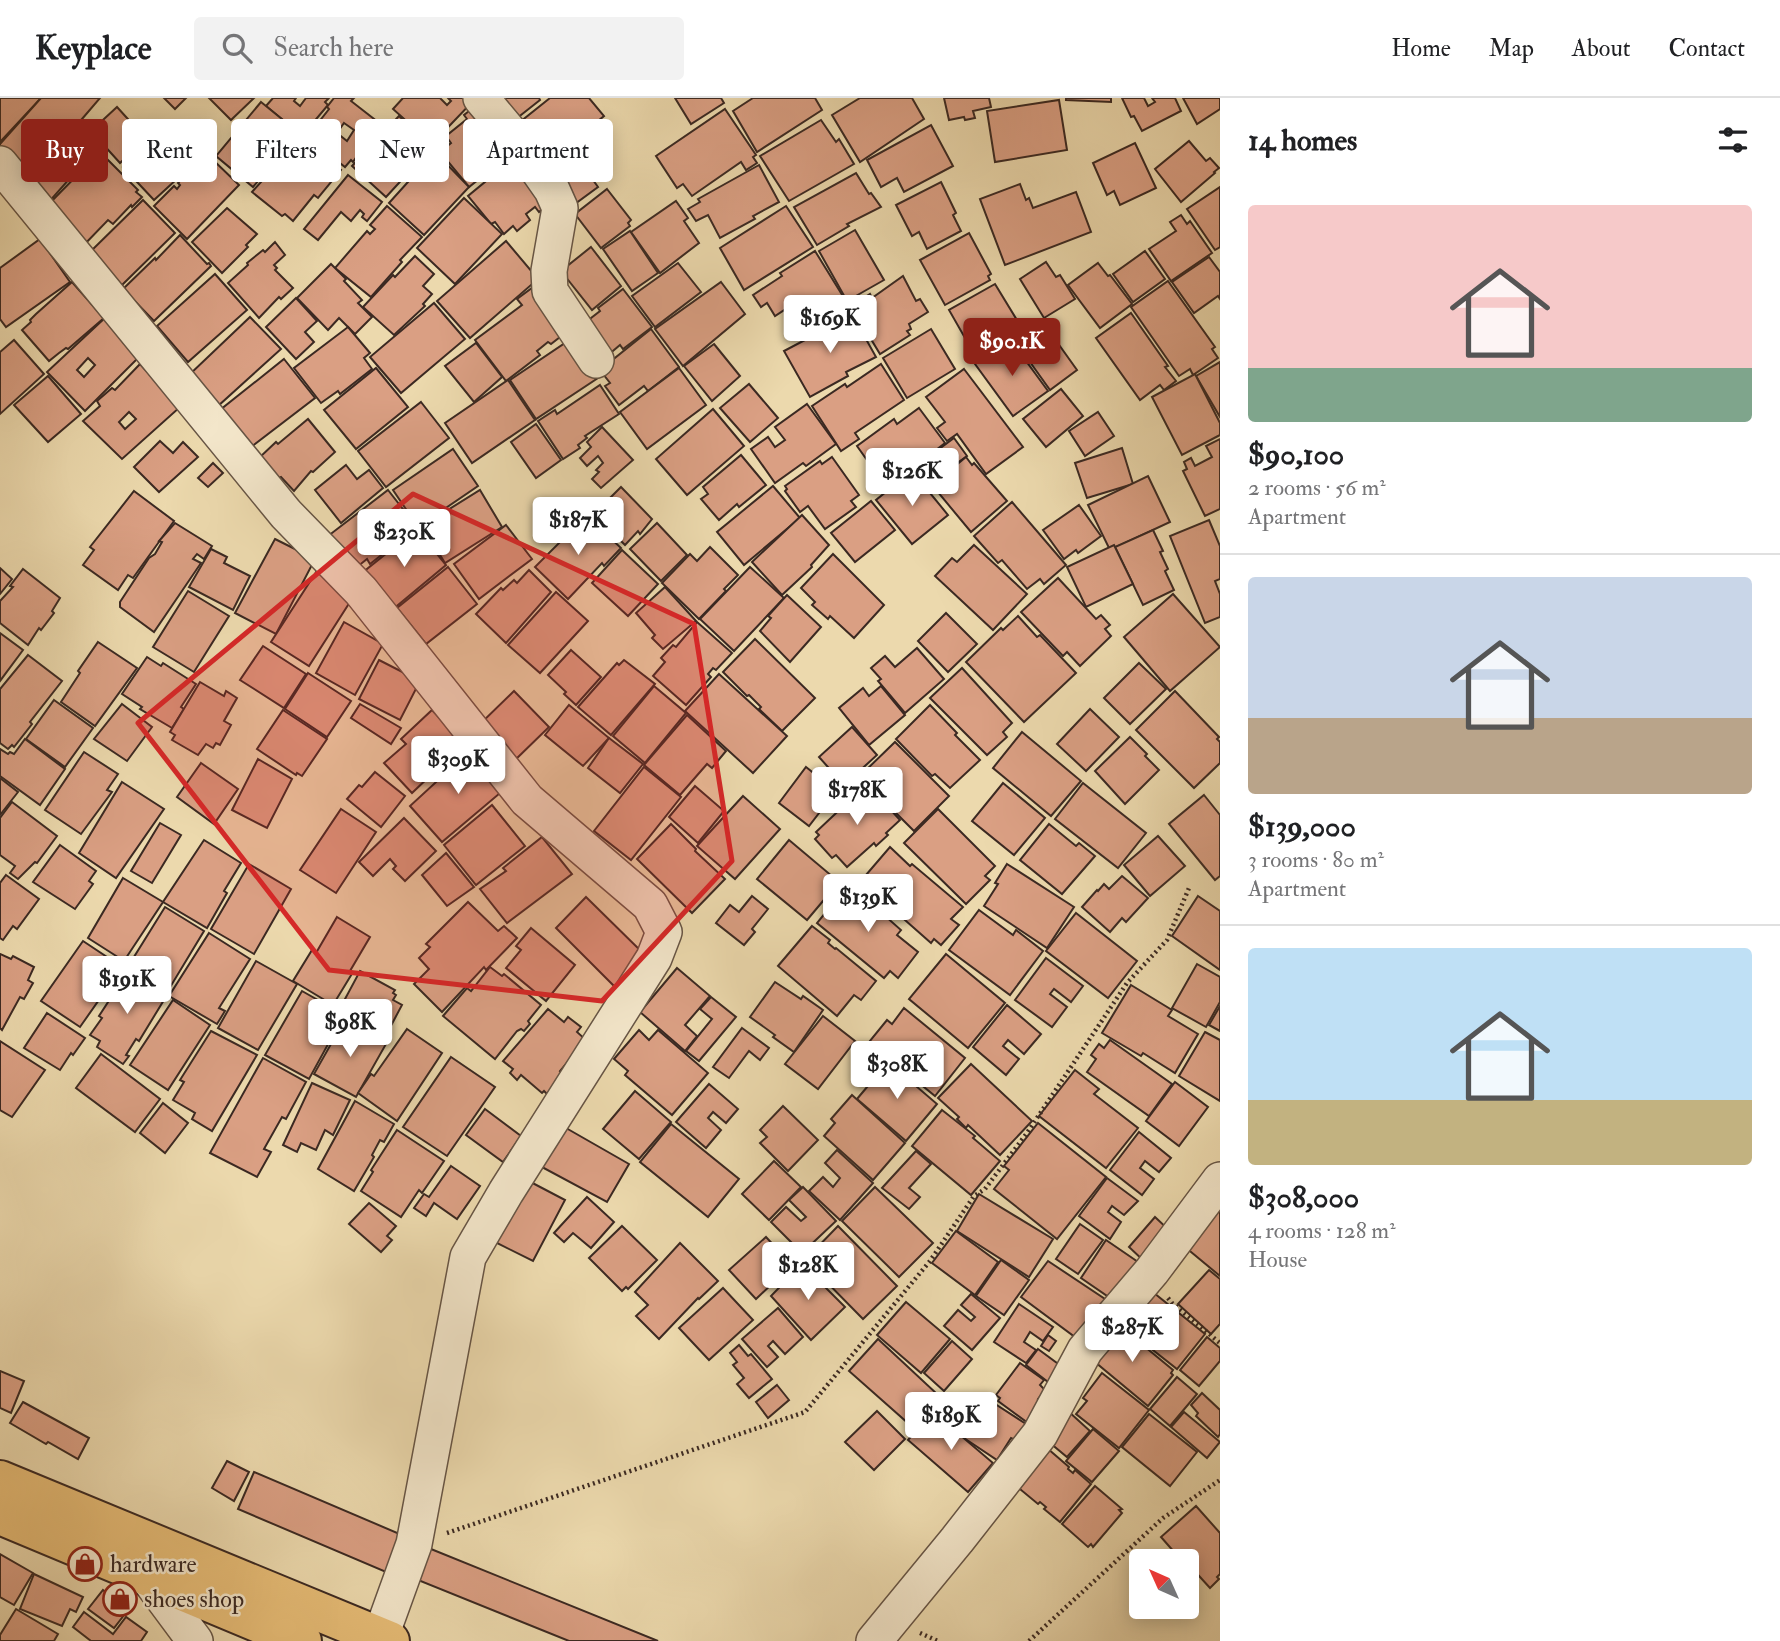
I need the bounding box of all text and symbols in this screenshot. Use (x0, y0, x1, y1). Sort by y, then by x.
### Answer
search box (194, 17, 684, 80)
text: Keyplace (35, 28, 152, 69)
icon: search (218, 29, 256, 67)
text: Search here (274, 32, 394, 64)
text: Home (1391, 33, 1451, 64)
text: Map (1489, 33, 1534, 64)
text: About (1572, 33, 1631, 64)
text: Contact (1669, 33, 1745, 64)
chip: Buy (21, 119, 108, 182)
chip: Rent (122, 119, 217, 182)
chip: Filters (231, 119, 341, 182)
chip: New (355, 119, 449, 182)
chip: Apartment (463, 119, 613, 182)
icon: filters (1714, 121, 1752, 159)
text: 14 homes (1248, 122, 1357, 159)
icon: home (1437, 250, 1563, 376)
pin: $169K (781, 296, 879, 355)
text: $169K (800, 303, 860, 332)
pin: $90.1K (955, 318, 1069, 378)
text: $90.1K (979, 326, 1045, 355)
text: $90,100 (1248, 436, 1344, 473)
pin: $126K (863, 448, 961, 508)
text: $126K (882, 456, 942, 485)
text: 2 rooms · 56 m² (1248, 473, 1386, 502)
pin: $187K (529, 498, 627, 557)
text: Apartment (1248, 502, 1346, 531)
text: $187K (549, 505, 607, 534)
pin: $230K (355, 510, 453, 569)
text: $230K (373, 517, 435, 546)
icon: home (1437, 622, 1563, 748)
pin: $309K (409, 736, 507, 796)
text: $309K (427, 744, 489, 773)
pin: $178K (808, 768, 906, 827)
text: $178K (828, 775, 886, 804)
text: $139,000 (1248, 808, 1356, 845)
text: 3 rooms · 80 m² (1248, 845, 1384, 874)
pin: $139K (819, 874, 917, 934)
text: Apartment (1248, 874, 1346, 903)
text: $139K (839, 882, 897, 911)
pin: $191K (78, 956, 176, 1016)
text: $191K (98, 964, 156, 993)
icon: home (1437, 993, 1563, 1119)
pin: $98K (309, 1000, 391, 1059)
text: $98K (324, 1007, 376, 1036)
pin: $308K (848, 1042, 946, 1101)
text: $308K (867, 1049, 927, 1078)
text: $308,000 (1248, 1179, 1359, 1216)
text: 4 rooms · 128 m² (1248, 1216, 1396, 1245)
pin: $128K (759, 1242, 857, 1302)
text: House (1248, 1245, 1307, 1274)
text: $128K (778, 1250, 838, 1279)
pin: $287K (1083, 1304, 1181, 1364)
text: $287K (1101, 1312, 1163, 1341)
pin: $189K (902, 1392, 1000, 1452)
text: $189K (921, 1400, 981, 1429)
shop icon: hardware (66, 1545, 104, 1583)
place label: hardware (110, 1549, 196, 1580)
north arrow (1129, 1549, 1199, 1619)
map controls (1129, 1549, 1199, 1619)
shop icon: shoes shop (101, 1580, 139, 1618)
place label: shoes shop (144, 1584, 244, 1615)

